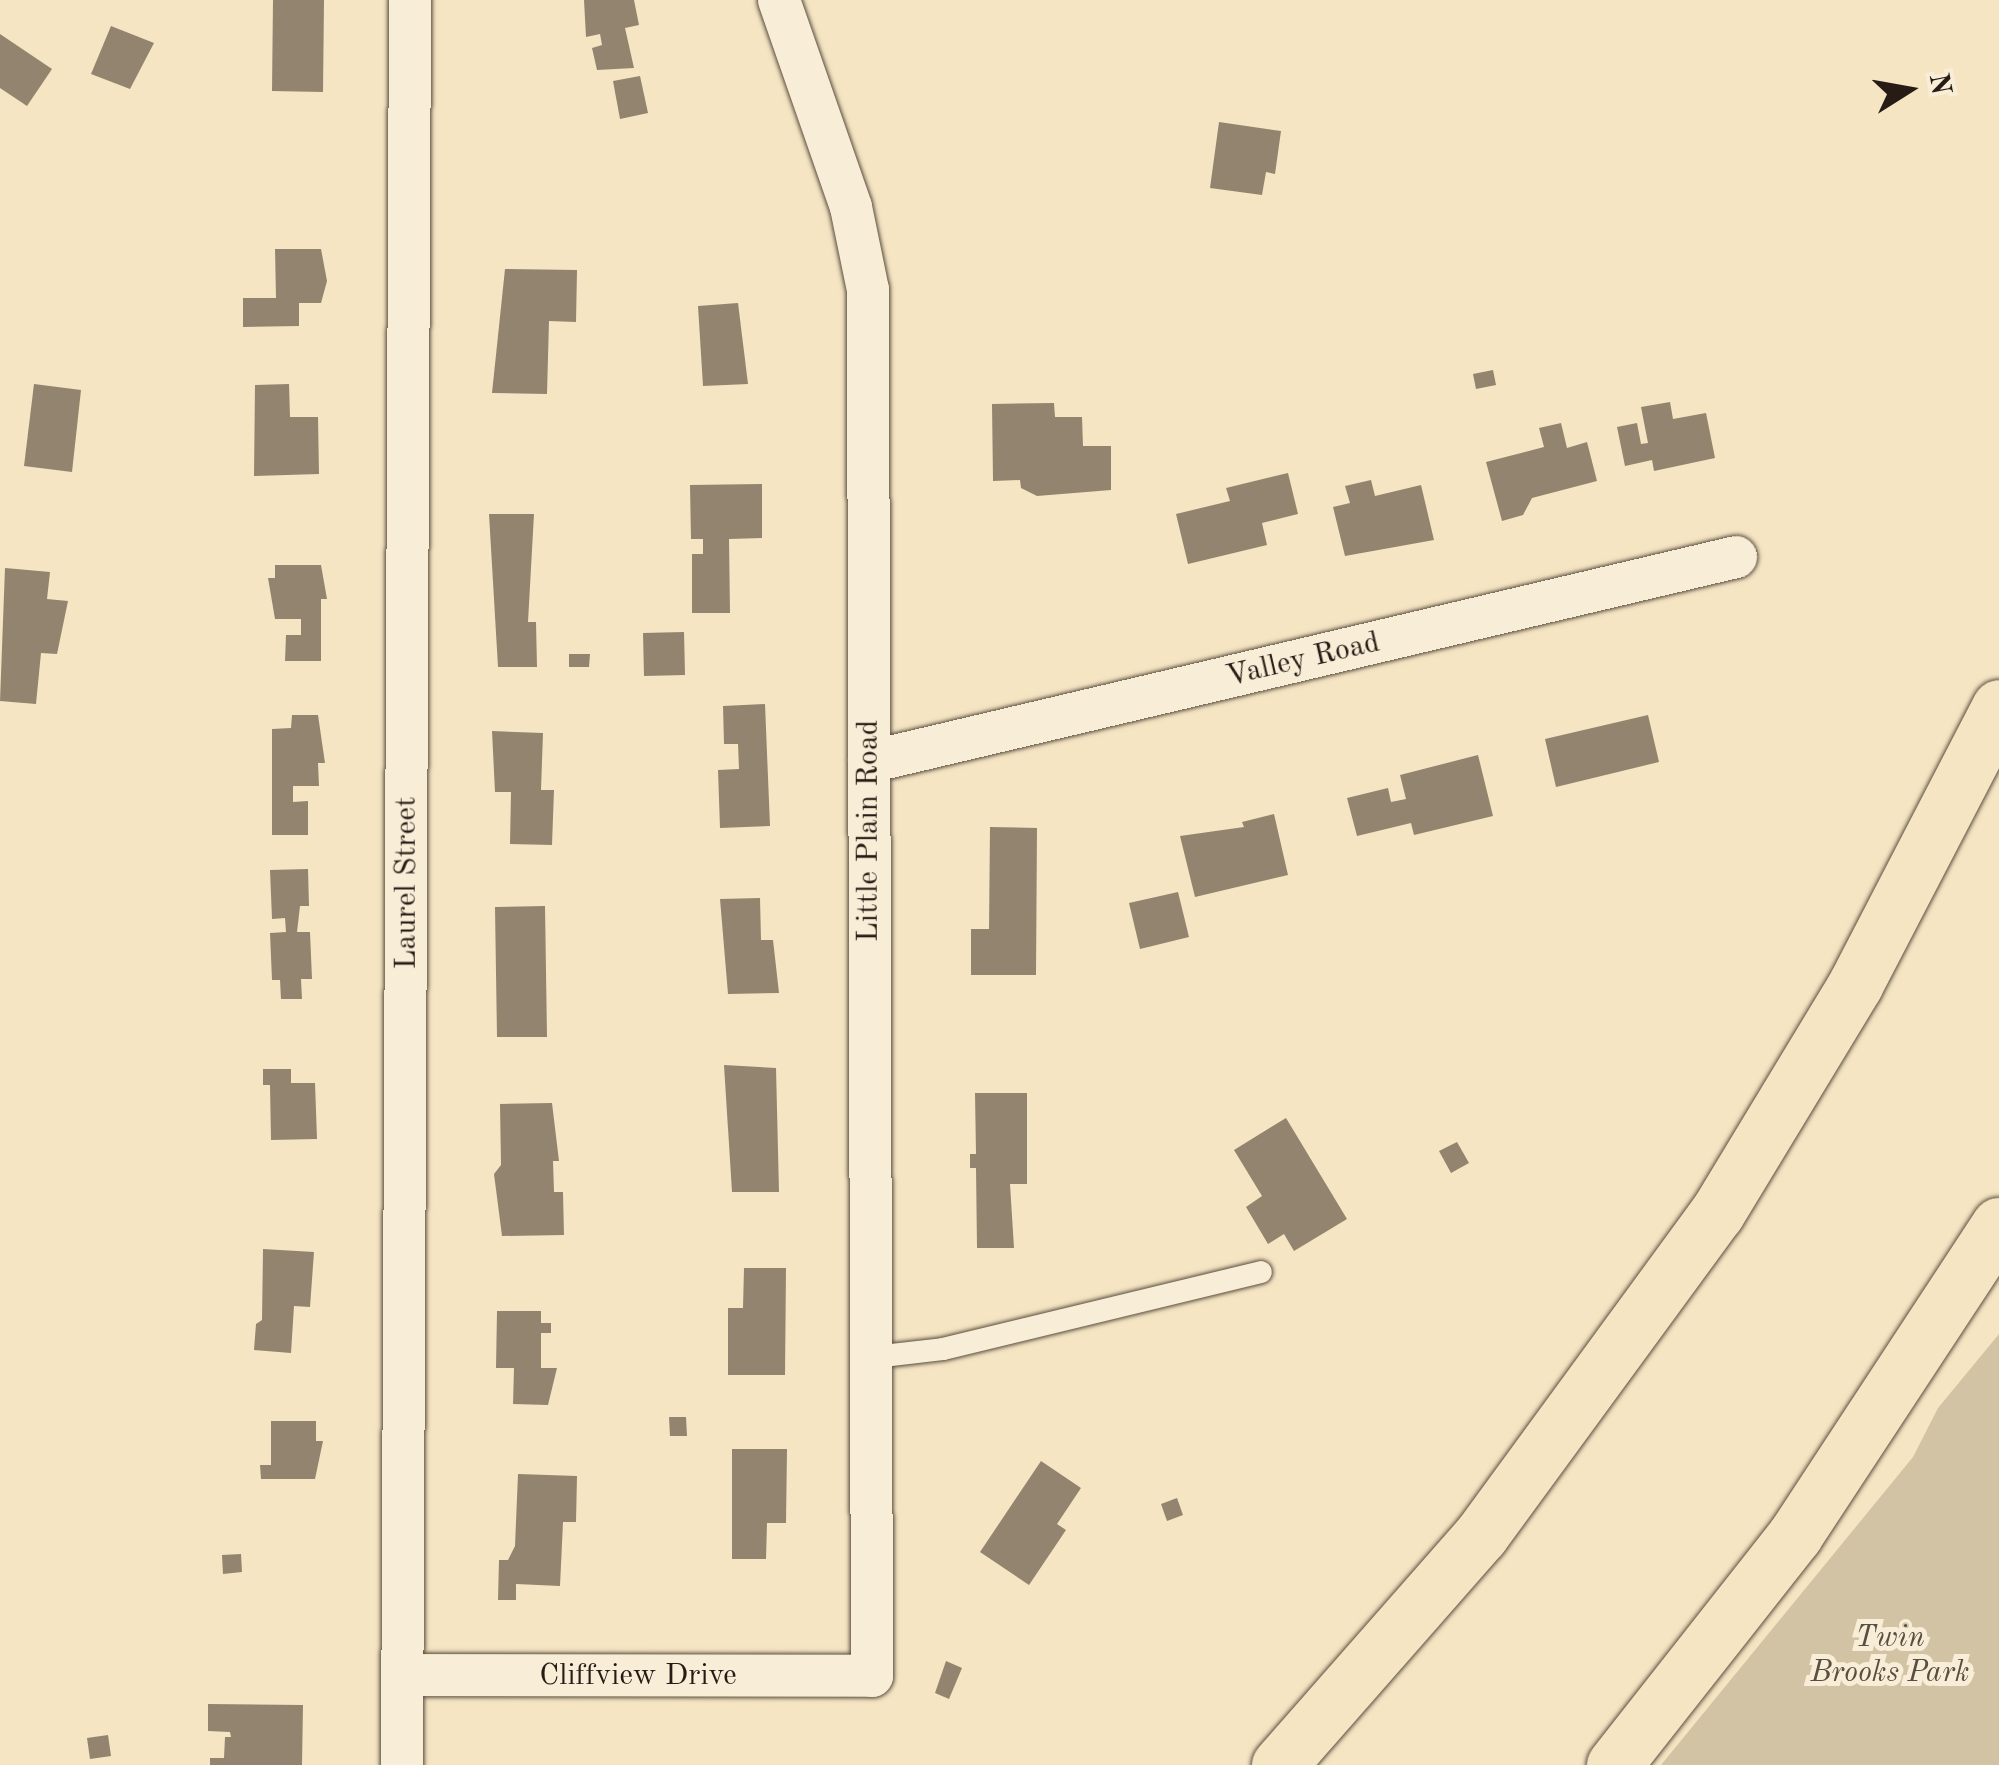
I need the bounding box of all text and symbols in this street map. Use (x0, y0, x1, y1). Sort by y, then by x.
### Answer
north arrow (1859, 40, 1959, 140)
text: N (1923, 71, 1954, 97)
street label: Valley Road (1223, 625, 1383, 695)
street label: Little Plain Road (851, 720, 887, 942)
street label: Laurel Street (389, 796, 425, 970)
park label: Twin Brooks Park (1811, 1620, 1969, 1690)
street label: Cliffview Drive (539, 1658, 737, 1694)

